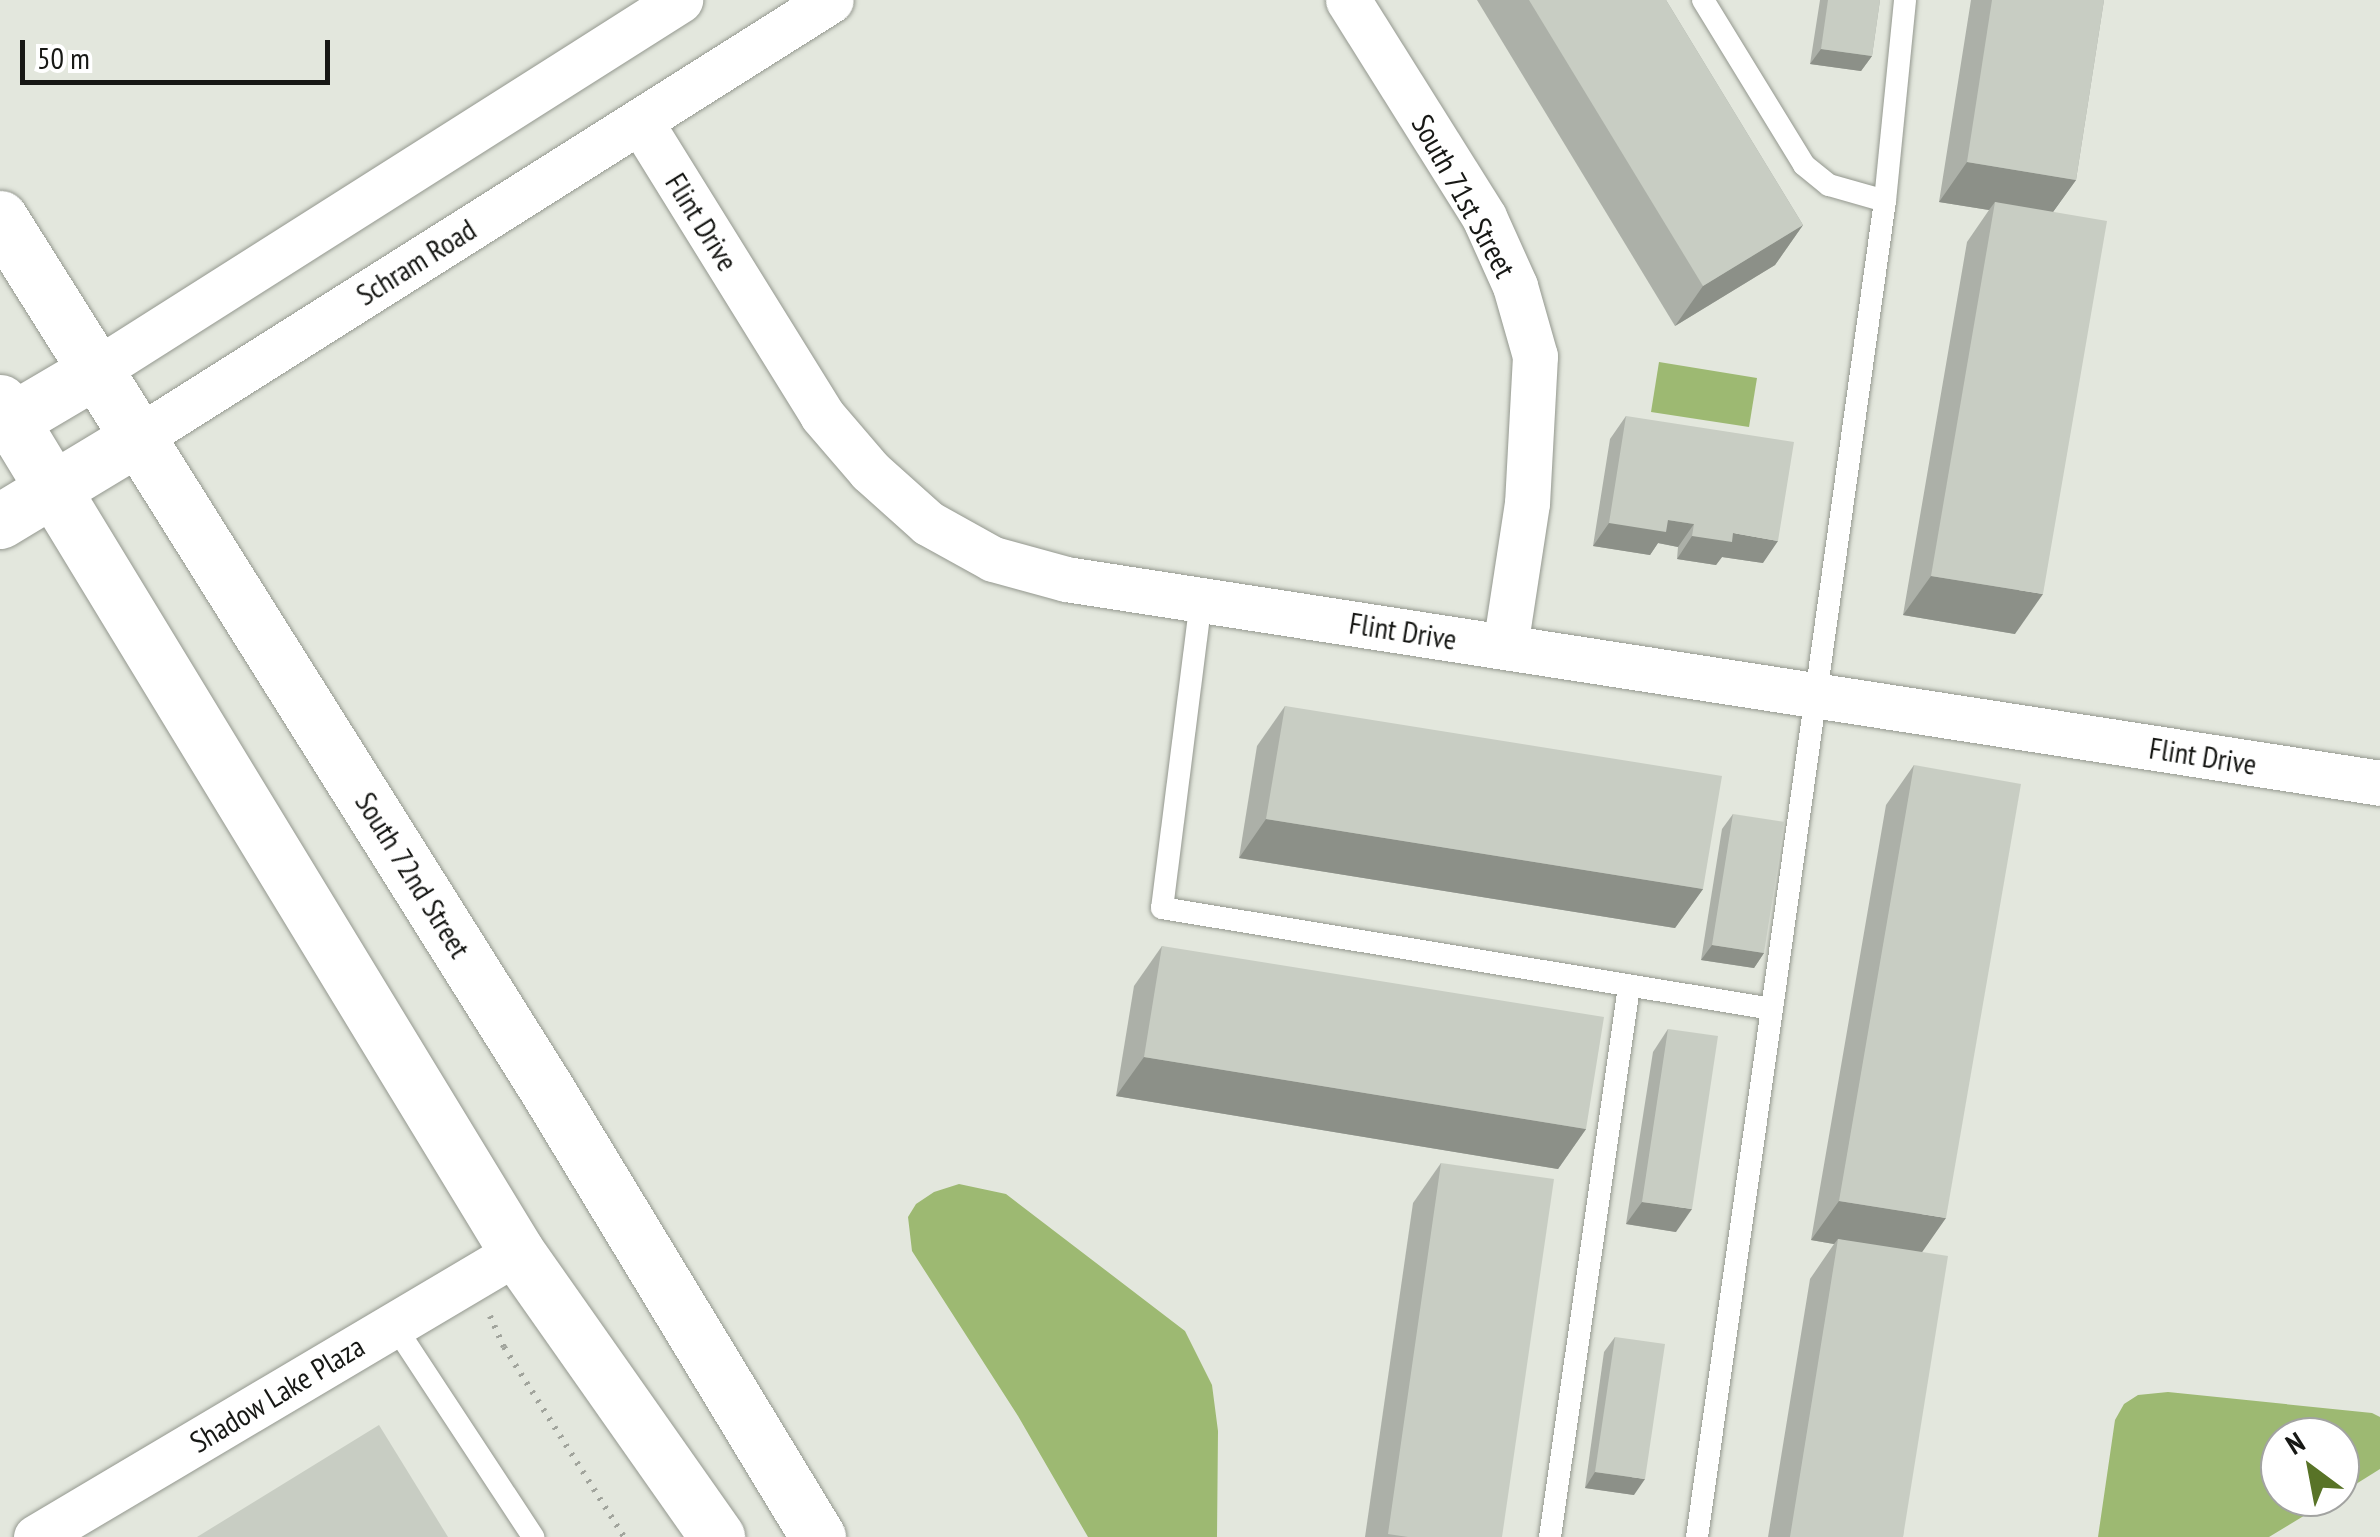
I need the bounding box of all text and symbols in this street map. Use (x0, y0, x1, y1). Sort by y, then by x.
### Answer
scale bar (25, 20, 335, 82)
text: 50 m (37, 38, 90, 77)
street label: South 71st Street (1405, 108, 1523, 284)
street label: Flint Drive (658, 167, 746, 277)
street label: Schram Road (350, 211, 482, 313)
street label: Flint Drive (1347, 605, 1459, 657)
street label: Flint Drive (2147, 730, 2259, 782)
street label: South 72nd Street (348, 786, 478, 964)
street label: Shadow Lake Plaza (183, 1328, 371, 1460)
north arrow (2260, 1417, 2360, 1517)
text: N (2279, 1423, 2311, 1463)

